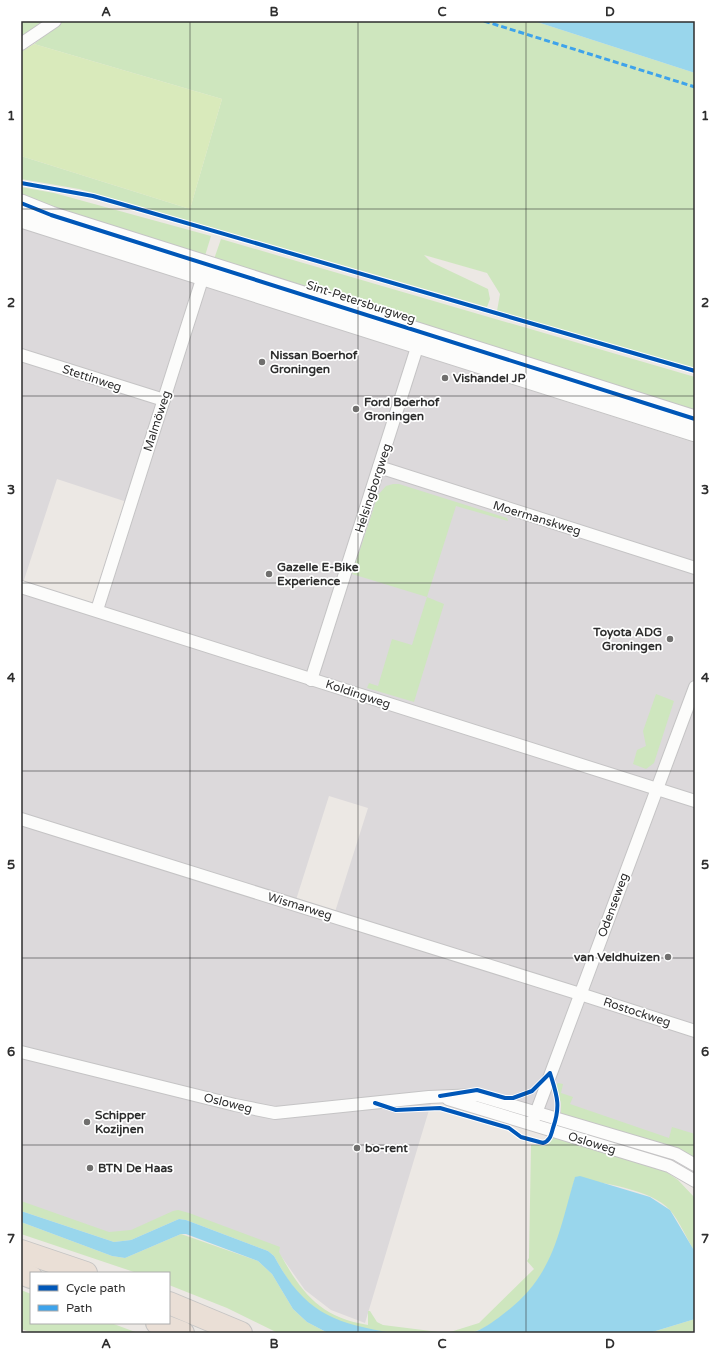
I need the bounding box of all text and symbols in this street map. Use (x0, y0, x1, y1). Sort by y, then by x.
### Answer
text: A (101, 4, 111, 20)
text: B (269, 4, 279, 20)
text: C (437, 4, 447, 20)
text: D (605, 4, 615, 20)
text: 1 (7, 108, 15, 124)
text: 1 (701, 108, 709, 124)
street label: Sint-Petersburgweg (305, 278, 417, 326)
text: 2 (7, 295, 15, 311)
text: 2 (701, 295, 709, 311)
place label: Nissan Boerhof Groningen (270, 348, 358, 377)
marker: Nissan Boerhof Groningen (257, 357, 267, 367)
street label: Stettinweg (61, 362, 123, 394)
place label: Vishandel JP (453, 371, 525, 385)
marker: Vishandel JP (440, 373, 450, 383)
street label: Malmöweg (141, 389, 173, 453)
place label: Ford Boerhof Groningen (364, 395, 440, 424)
marker: Ford Boerhof Groningen (351, 404, 361, 414)
street label: Helsingborgweg (352, 442, 394, 534)
text: 3 (7, 482, 15, 498)
text: 3 (701, 482, 709, 498)
street label: Moermanskweg (491, 498, 583, 538)
place label: Gazelle E-Bike Experience (277, 560, 359, 589)
marker: Gazelle E-Bike Experience (264, 569, 274, 579)
place label: Toyota ADG Groningen (592, 625, 662, 654)
marker: Toyota ADG Groningen (665, 634, 675, 644)
text: 4 (7, 670, 16, 686)
text: 4 (701, 670, 710, 686)
street label: Koldingweg (324, 677, 392, 711)
text: 5 (7, 857, 15, 873)
text: 5 (701, 857, 709, 873)
street label: Odenseweg (595, 871, 631, 939)
street label: Wismarweg (266, 890, 334, 922)
place label: van Veldhuizen (574, 950, 660, 964)
marker: van Veldhuizen (663, 952, 673, 962)
street label: Rostockweg (602, 995, 672, 1029)
text: 6 (7, 1044, 15, 1060)
text: 6 (701, 1044, 709, 1060)
street label: Osloweg (202, 1090, 254, 1116)
place label: Schipper Kozijnen (95, 1108, 146, 1137)
marker: Schipper Kozijnen (82, 1117, 92, 1127)
street label: Osloweg (566, 1129, 618, 1157)
place label: bo-rent (365, 1141, 408, 1155)
marker: bo-rent (352, 1143, 362, 1153)
place label: BTN De Haas (98, 1161, 173, 1175)
marker: BTN De Haas (85, 1163, 95, 1173)
text: 7 (7, 1231, 15, 1247)
text: 7 (701, 1231, 709, 1247)
legend (30, 1272, 170, 1324)
text: Cycle path (66, 1281, 125, 1295)
text: Path (66, 1301, 92, 1315)
text: A (101, 1336, 111, 1352)
text: B (269, 1336, 279, 1352)
text: C (437, 1336, 447, 1352)
text: D (605, 1336, 615, 1352)

